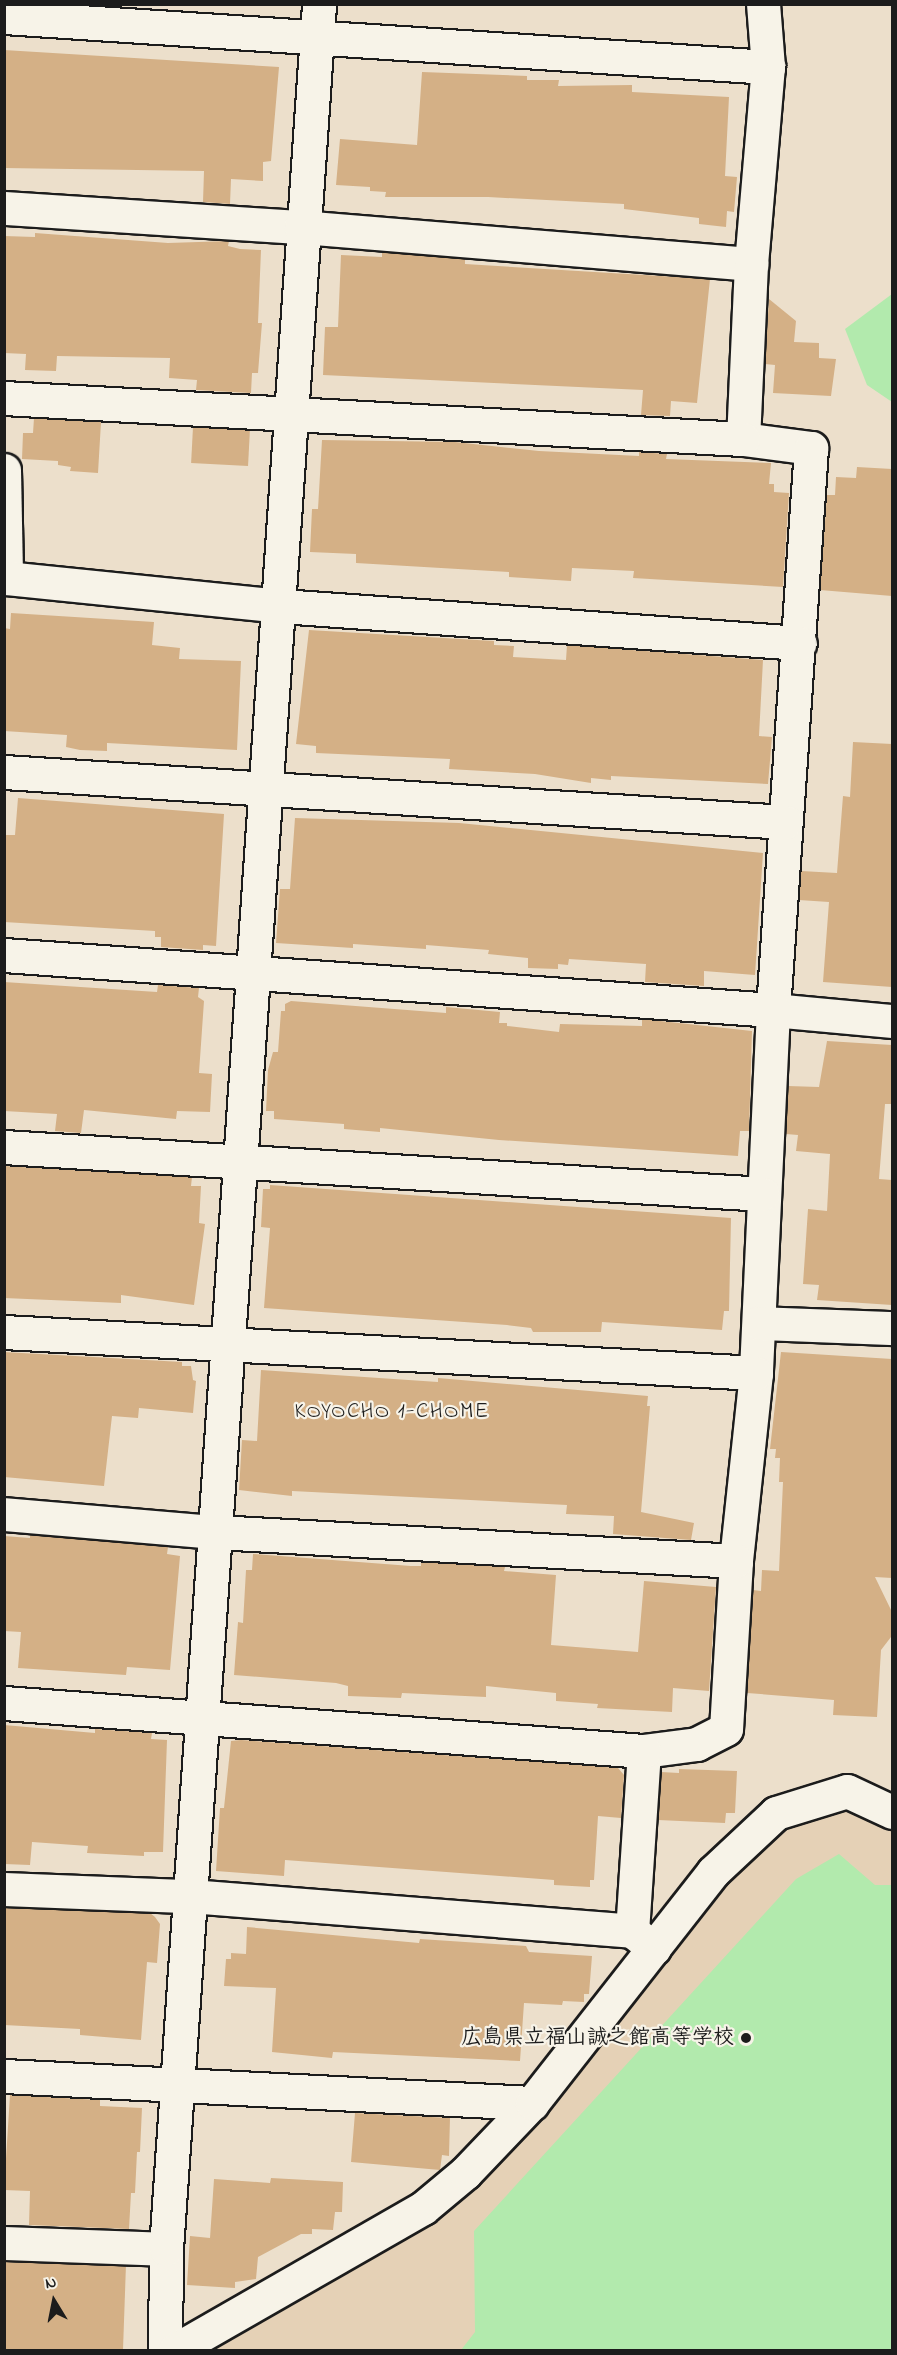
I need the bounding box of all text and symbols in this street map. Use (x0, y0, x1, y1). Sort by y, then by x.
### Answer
district label: KOYOCHO 1-CHOME (294, 1400, 490, 1426)
place label: 広島県立福山誠之館高等学校 (461, 2025, 734, 2051)
marker: 広島県立福山誠之館高等学校 (739, 2031, 753, 2045)
north arrow (24, 2271, 84, 2331)
text: N (43, 2271, 58, 2296)

